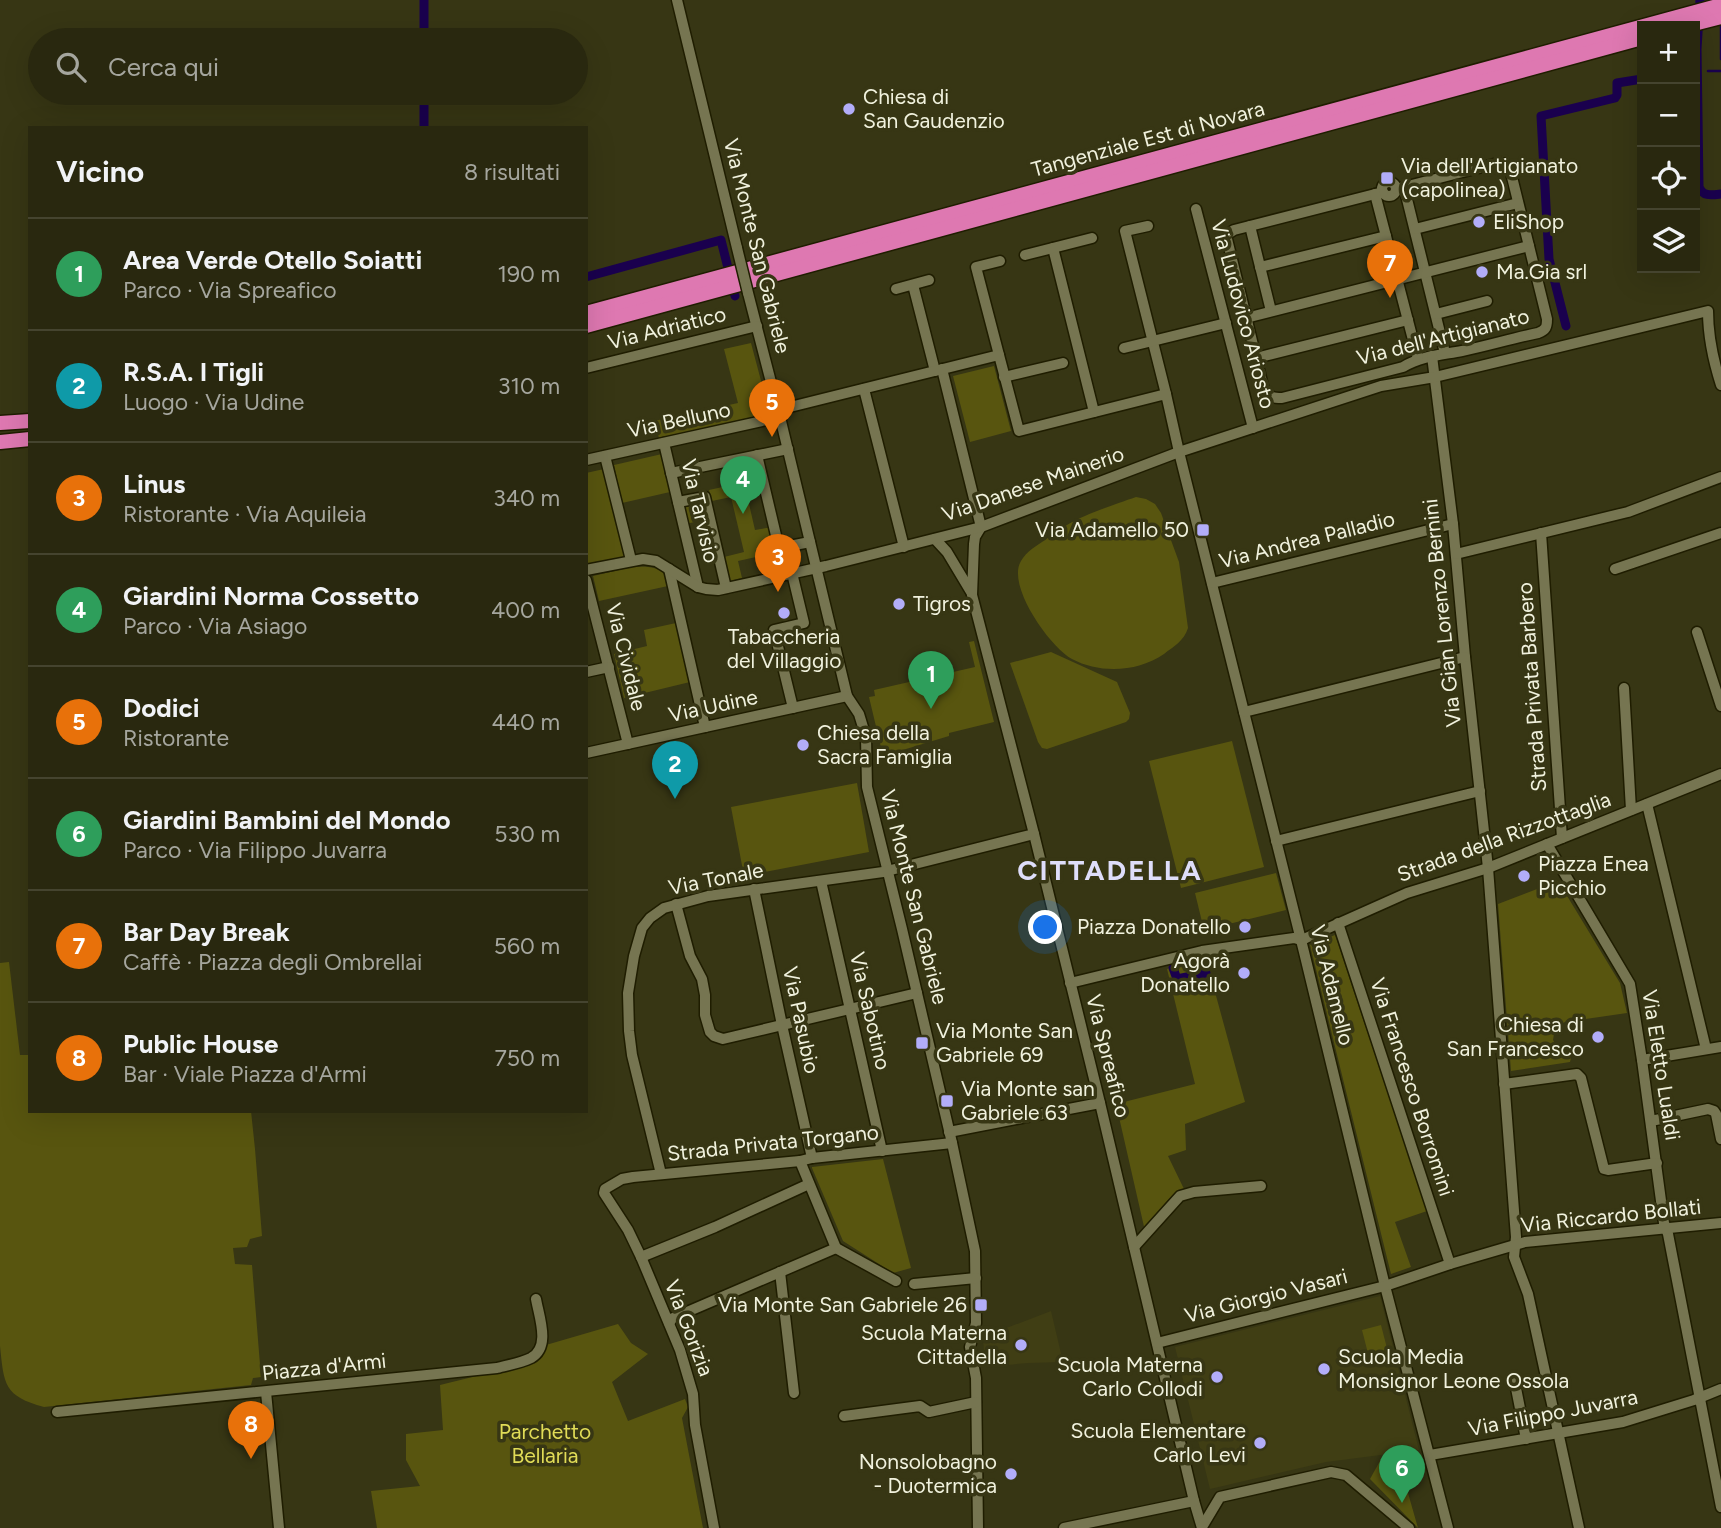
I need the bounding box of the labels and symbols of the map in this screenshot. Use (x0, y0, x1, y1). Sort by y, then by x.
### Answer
place label: Chiesa di San Gaudenzio (863, 84, 1005, 133)
street label: Tangenziale Est di Novara (1028, 95, 1267, 182)
marker: Chiesa di San Gaudenzio (841, 101, 857, 117)
street label: Via Monte San Gabriele (719, 136, 796, 356)
place label: Via dell'Artigianato (capolinea) (1401, 153, 1578, 202)
marker: Via dell'Artigianato (capolinea) (1379, 170, 1395, 186)
place label: EliShop (1493, 209, 1564, 234)
marker: EliShop (1471, 214, 1487, 230)
street label: Via Ludovico Ariosto (1206, 217, 1281, 411)
pin: 7 (1367, 240, 1413, 298)
place label: Ma.Gia srl (1496, 259, 1587, 284)
marker: Ma.Gia srl (1474, 264, 1490, 280)
street label: Via Adriatico (605, 301, 728, 354)
street label: Via dell'Artigianato (1354, 303, 1532, 370)
pin: 5 (749, 379, 795, 437)
street label: Via Belluno (625, 396, 733, 443)
street label: Via Danese Mainerio (939, 441, 1127, 526)
street label: Via Tarvisio (676, 456, 725, 565)
pin: 4 (720, 456, 766, 514)
street label: Via Gian Lorenzo Bernini (1417, 498, 1466, 728)
street label: Via Andrea Palladio (1217, 506, 1397, 573)
place label: Via Adamello 50 (1035, 517, 1189, 542)
marker: Via Adamello 50 (1195, 522, 1211, 538)
pin: 3 (755, 534, 801, 592)
street label: Strada Privata Barbero (1512, 582, 1551, 793)
place label: Tigros (913, 591, 971, 616)
marker: Tigros (891, 596, 907, 612)
street label: Via Cividale (601, 600, 652, 713)
marker: Tabaccheria del Villaggio (776, 605, 792, 621)
place label: Tabaccheria del Villaggio (727, 624, 841, 673)
pin: 1 (908, 651, 954, 709)
street label: Via Udine (666, 684, 760, 727)
place label: Chiesa della Sacra Famiglia (817, 720, 952, 769)
marker: Chiesa della Sacra Famiglia (795, 737, 811, 753)
pin: 2 (652, 741, 698, 799)
street label: Strada della Rizzottaglia (1394, 786, 1614, 887)
street label: Via Monte San Gabriele (876, 787, 953, 1007)
place label: Piazza Enea Picchio (1538, 851, 1649, 900)
district label: CITTADELLA (1017, 853, 1203, 887)
street label: Via Tonale (666, 857, 766, 900)
marker: Piazza Enea Picchio (1516, 868, 1532, 884)
your location (1028, 910, 1062, 944)
place label: Piazza Donatello (1077, 914, 1231, 939)
marker: Piazza Donatello (1237, 919, 1253, 935)
street label: Via Adamello (1305, 922, 1360, 1048)
place label: Agorà Donatello (1140, 948, 1230, 997)
street label: Via Sabotino (845, 950, 896, 1072)
street label: Via Pasubio (778, 964, 825, 1076)
marker: Agorà Donatello (1236, 965, 1252, 981)
street label: Via Francesco Borromini (1365, 975, 1460, 1199)
street label: Via Eletto Lualdi (1637, 988, 1686, 1142)
street label: Via Spreafico (1081, 992, 1136, 1120)
place label: Chiesa di San Francesco (1447, 1012, 1584, 1061)
place label: Via Monte San Gabriele 69 (936, 1018, 1073, 1067)
marker: Chiesa di San Francesco (1590, 1029, 1606, 1045)
marker: Via Monte San Gabriele 69 (914, 1035, 930, 1051)
place label: Via Monte san Gabriele 63 (961, 1076, 1095, 1125)
marker: Via Monte san Gabriele 63 (939, 1093, 955, 1109)
street label: Strada Privata Torgano (666, 1119, 880, 1166)
street label: Via Riccardo Bollati (1519, 1194, 1702, 1237)
street label: Via Giorgio Vasari (1182, 1263, 1350, 1328)
street label: Via Gorizia (660, 1276, 719, 1380)
place label: Via Monte San Gabriele 26 (718, 1292, 967, 1317)
marker: Via Monte San Gabriele 26 (973, 1297, 989, 1313)
place label: Scuola Materna Cittadella (861, 1320, 1007, 1369)
marker: Scuola Materna Cittadella (1013, 1337, 1029, 1353)
place label: Scuola Media Monsignor Leone Ossola (1338, 1344, 1569, 1393)
street label: Piazza d'Armi (261, 1348, 387, 1385)
place label: Scuola Materna Carlo Collodi (1057, 1352, 1203, 1401)
marker: Scuola Media Monsignor Leone Ossola (1316, 1361, 1332, 1377)
marker: Scuola Materna Carlo Collodi (1209, 1369, 1225, 1385)
street label: Via Filippo Juvarra (1466, 1384, 1640, 1441)
pin: 8 (228, 1401, 274, 1459)
place label: Scuola Elementare Carlo Levi (1071, 1418, 1246, 1467)
park label: Parchetto Bellaria (499, 1419, 591, 1468)
marker: Scuola Elementare Carlo Levi (1252, 1435, 1268, 1451)
pin: 6 (1379, 1445, 1425, 1503)
place label: Nonsolobagno - Duotermica (859, 1449, 997, 1498)
marker: Nonsolobagno - Duotermica (1003, 1466, 1019, 1482)

